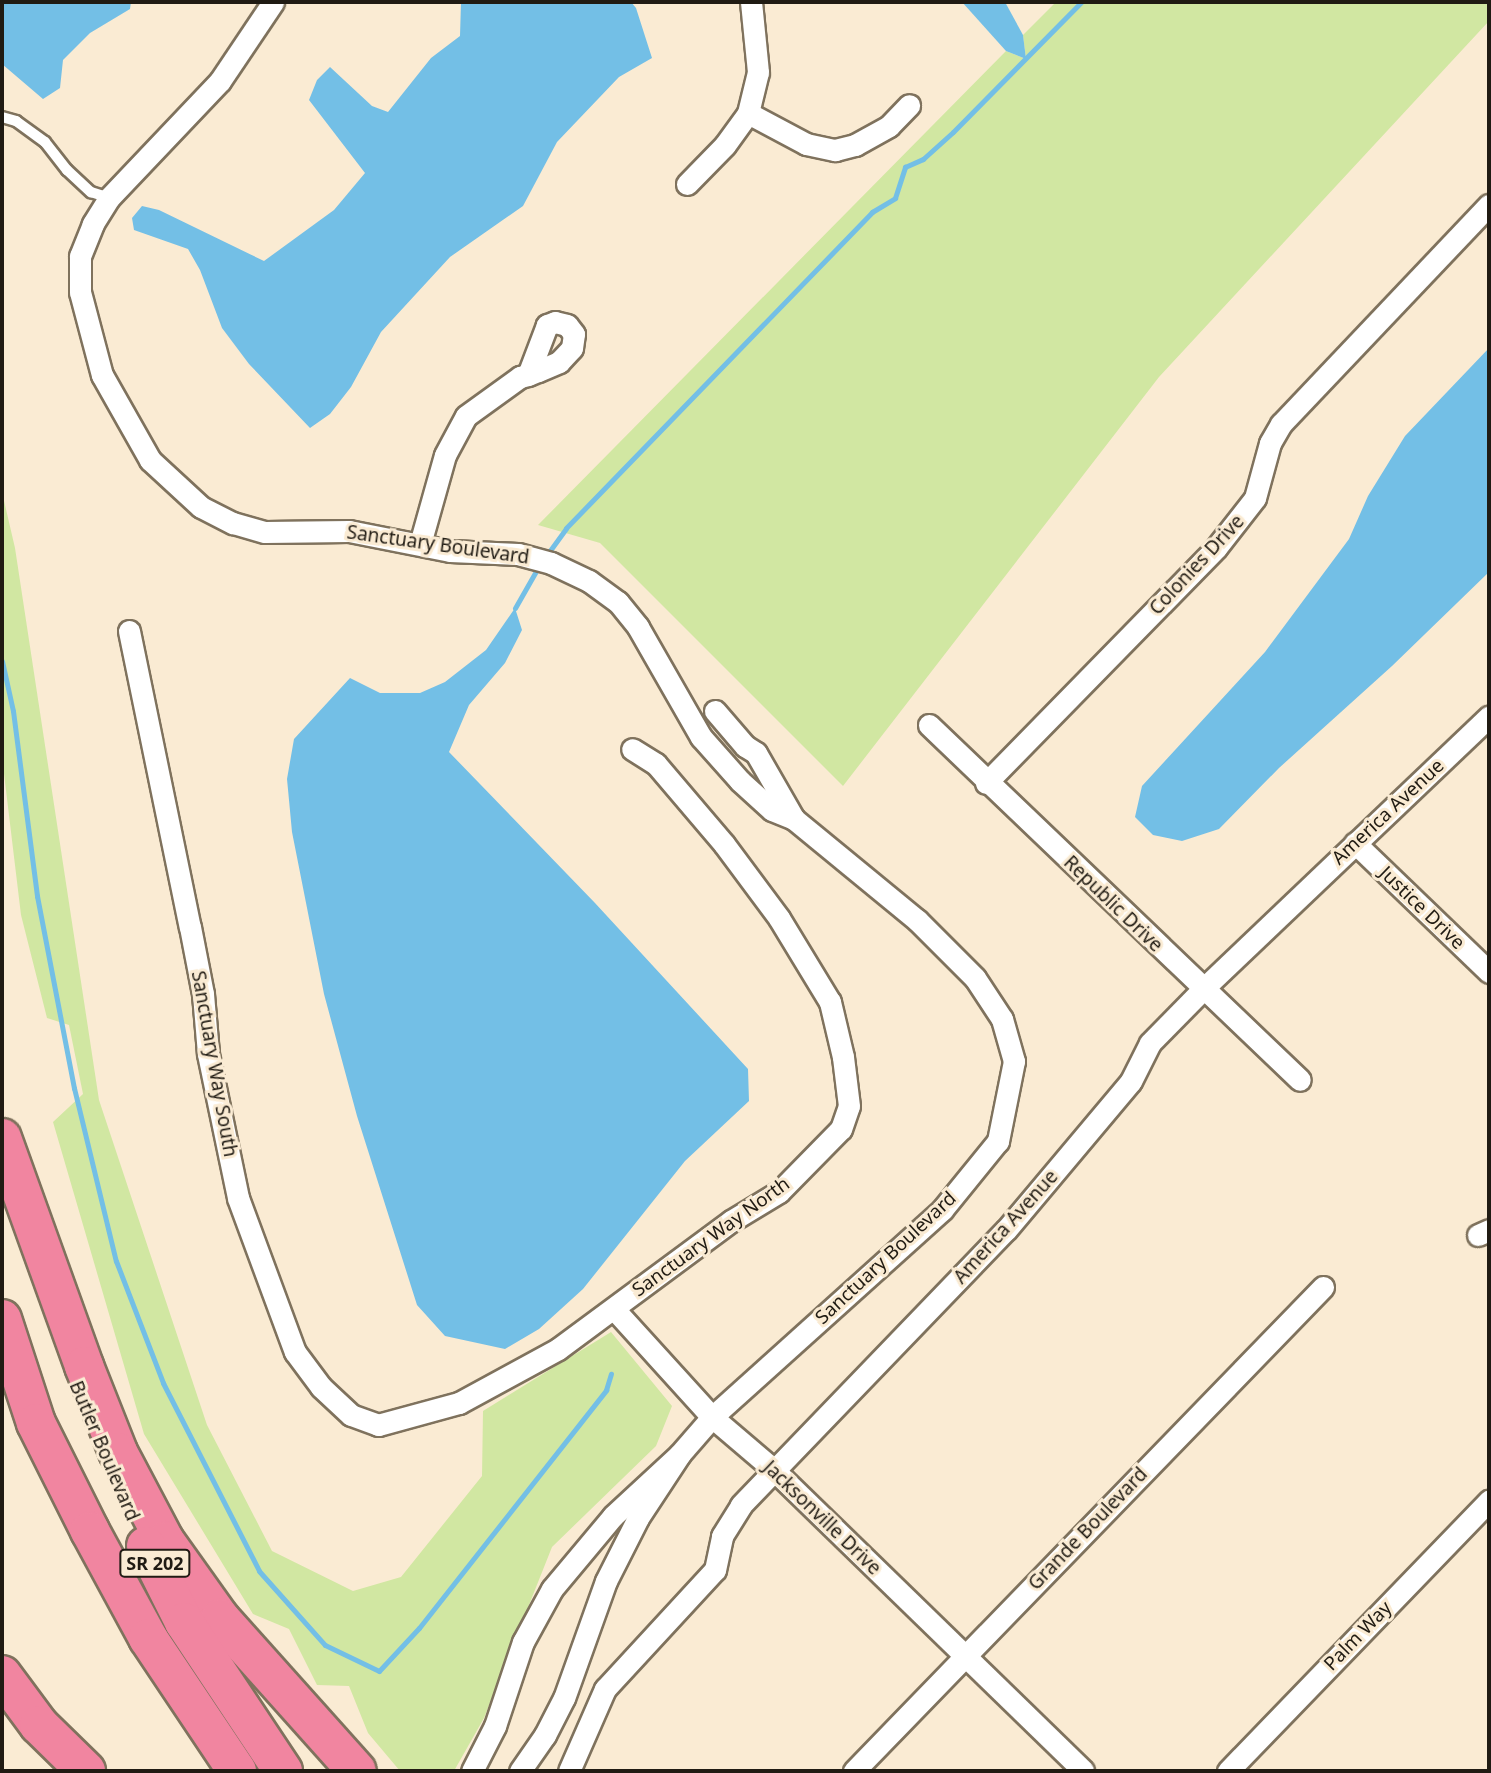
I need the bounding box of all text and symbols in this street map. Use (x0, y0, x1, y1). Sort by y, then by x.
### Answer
street label: Colonies Drive (1145, 510, 1249, 620)
street label: Sanctuary Boulevard (345, 521, 531, 569)
street label: America Avenue (1327, 754, 1449, 870)
street label: Republic Drive (1059, 851, 1167, 957)
street label: Justice Drive (1375, 862, 1469, 954)
street label: Sanctuary Way South (186, 969, 242, 1159)
street label: America Avenue (949, 1166, 1063, 1288)
street label: Sanctuary Way North (628, 1172, 794, 1302)
street label: Sanctuary Boulevard (811, 1187, 961, 1329)
street label: Butler Boulevard (64, 1378, 144, 1524)
street label: Jacksonville Drive (759, 1456, 885, 1580)
street label: Grande Boulevard (1024, 1463, 1152, 1595)
road number: SR 202 (118, 1548, 192, 1578)
street label: Palm Way (1319, 1597, 1397, 1675)

